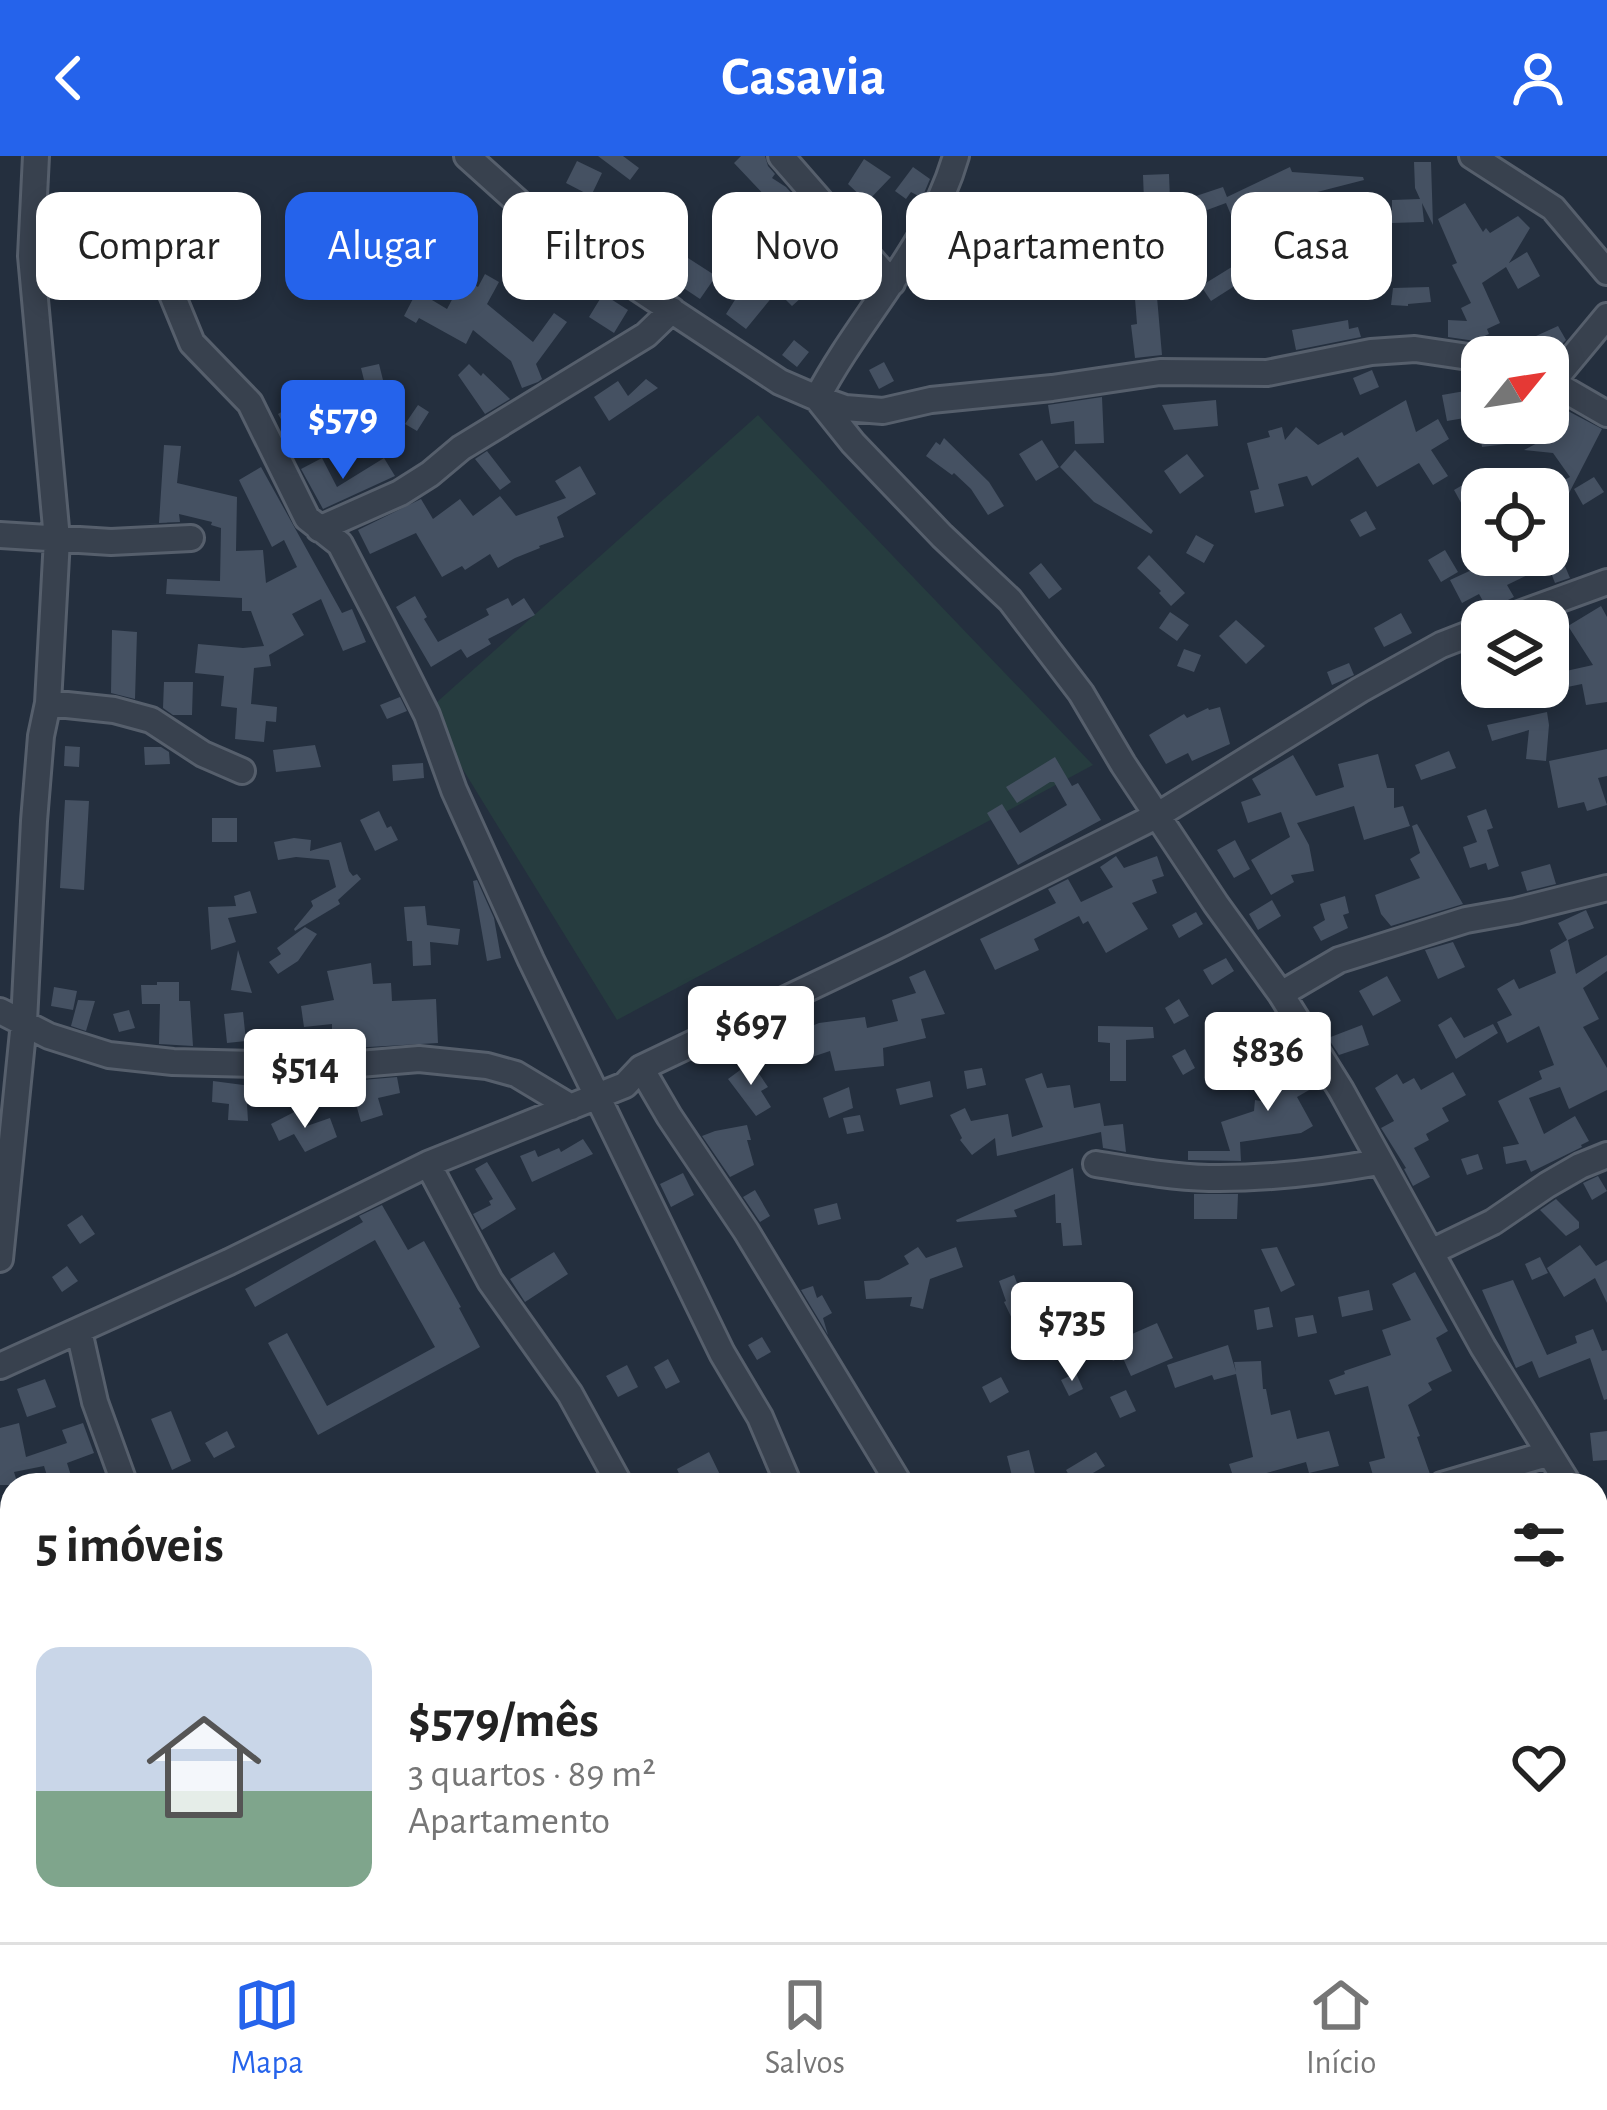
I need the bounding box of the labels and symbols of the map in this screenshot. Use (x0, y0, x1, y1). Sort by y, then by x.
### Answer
north arrow (1461, 336, 1569, 444)
pin: $579 (272, 380, 414, 482)
pin: $697 (680, 986, 822, 1088)
pin: $836 (1197, 1012, 1339, 1114)
pin: $514 (234, 1029, 376, 1131)
pin: $735 (1001, 1282, 1143, 1384)

